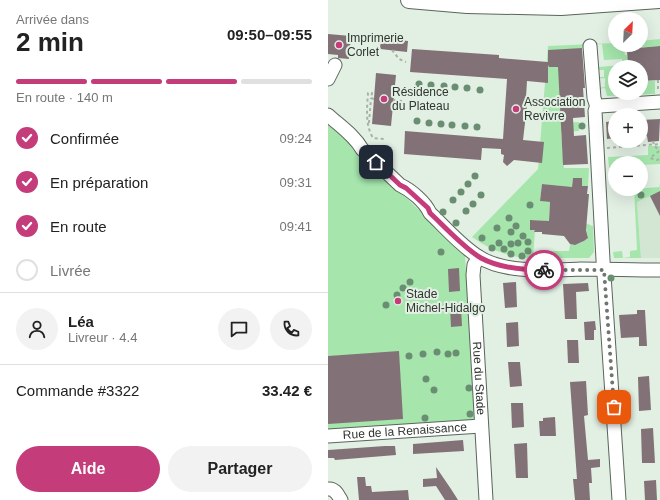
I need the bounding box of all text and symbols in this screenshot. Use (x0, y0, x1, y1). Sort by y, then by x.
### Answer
text: Arrivée dans (16, 12, 89, 27)
north arrow (608, 12, 648, 52)
map controls (608, 12, 648, 196)
text: 09:50–09:55 (227, 26, 312, 43)
text: 2 min (16, 27, 84, 57)
place label: Imprimerie Corlet (347, 31, 404, 59)
marker: Imprimerie Corlet (334, 40, 344, 50)
button: layers (608, 60, 648, 100)
place label: Résidence du Plateau (392, 85, 449, 113)
text: En route · 140 m (16, 90, 113, 105)
marker: Résidence du Plateau (379, 94, 389, 104)
place label: Association Revivre (524, 95, 585, 123)
marker: Association Revivre (511, 104, 521, 114)
button: + (608, 108, 648, 148)
icon: check (16, 127, 38, 149)
text: Confirmée (50, 130, 119, 147)
text: 09:24 (279, 131, 312, 146)
pin (359, 145, 393, 179)
icon: home (365, 151, 387, 173)
button: − (608, 156, 648, 196)
icon: check (16, 171, 38, 193)
text: En préparation (50, 174, 148, 191)
text: 09:31 (279, 175, 312, 190)
icon: check (16, 215, 38, 237)
text: En route (50, 218, 107, 235)
text: 09:41 (279, 219, 312, 234)
courier (524, 250, 564, 290)
icon: bike (533, 259, 555, 281)
text: Livrée (50, 262, 91, 279)
place label: Stade Michel-Hidalgo (406, 287, 486, 315)
marker: Stade Michel-Hidalgo (393, 296, 403, 306)
button: person (16, 308, 58, 350)
button: chat (218, 308, 260, 350)
button: phone (270, 308, 312, 350)
text: Léa (68, 313, 94, 330)
text: Livreur · 4.4 (68, 330, 137, 345)
street label: Rue du Stade (470, 341, 488, 416)
text: Commande #3322 (16, 382, 139, 399)
text: 33.42 € (262, 382, 312, 399)
pin (597, 390, 631, 424)
icon: bag (603, 396, 625, 418)
street label: Rue de la Renaissance (342, 420, 468, 442)
button: Aide (16, 446, 160, 492)
button: Partager (168, 446, 312, 492)

